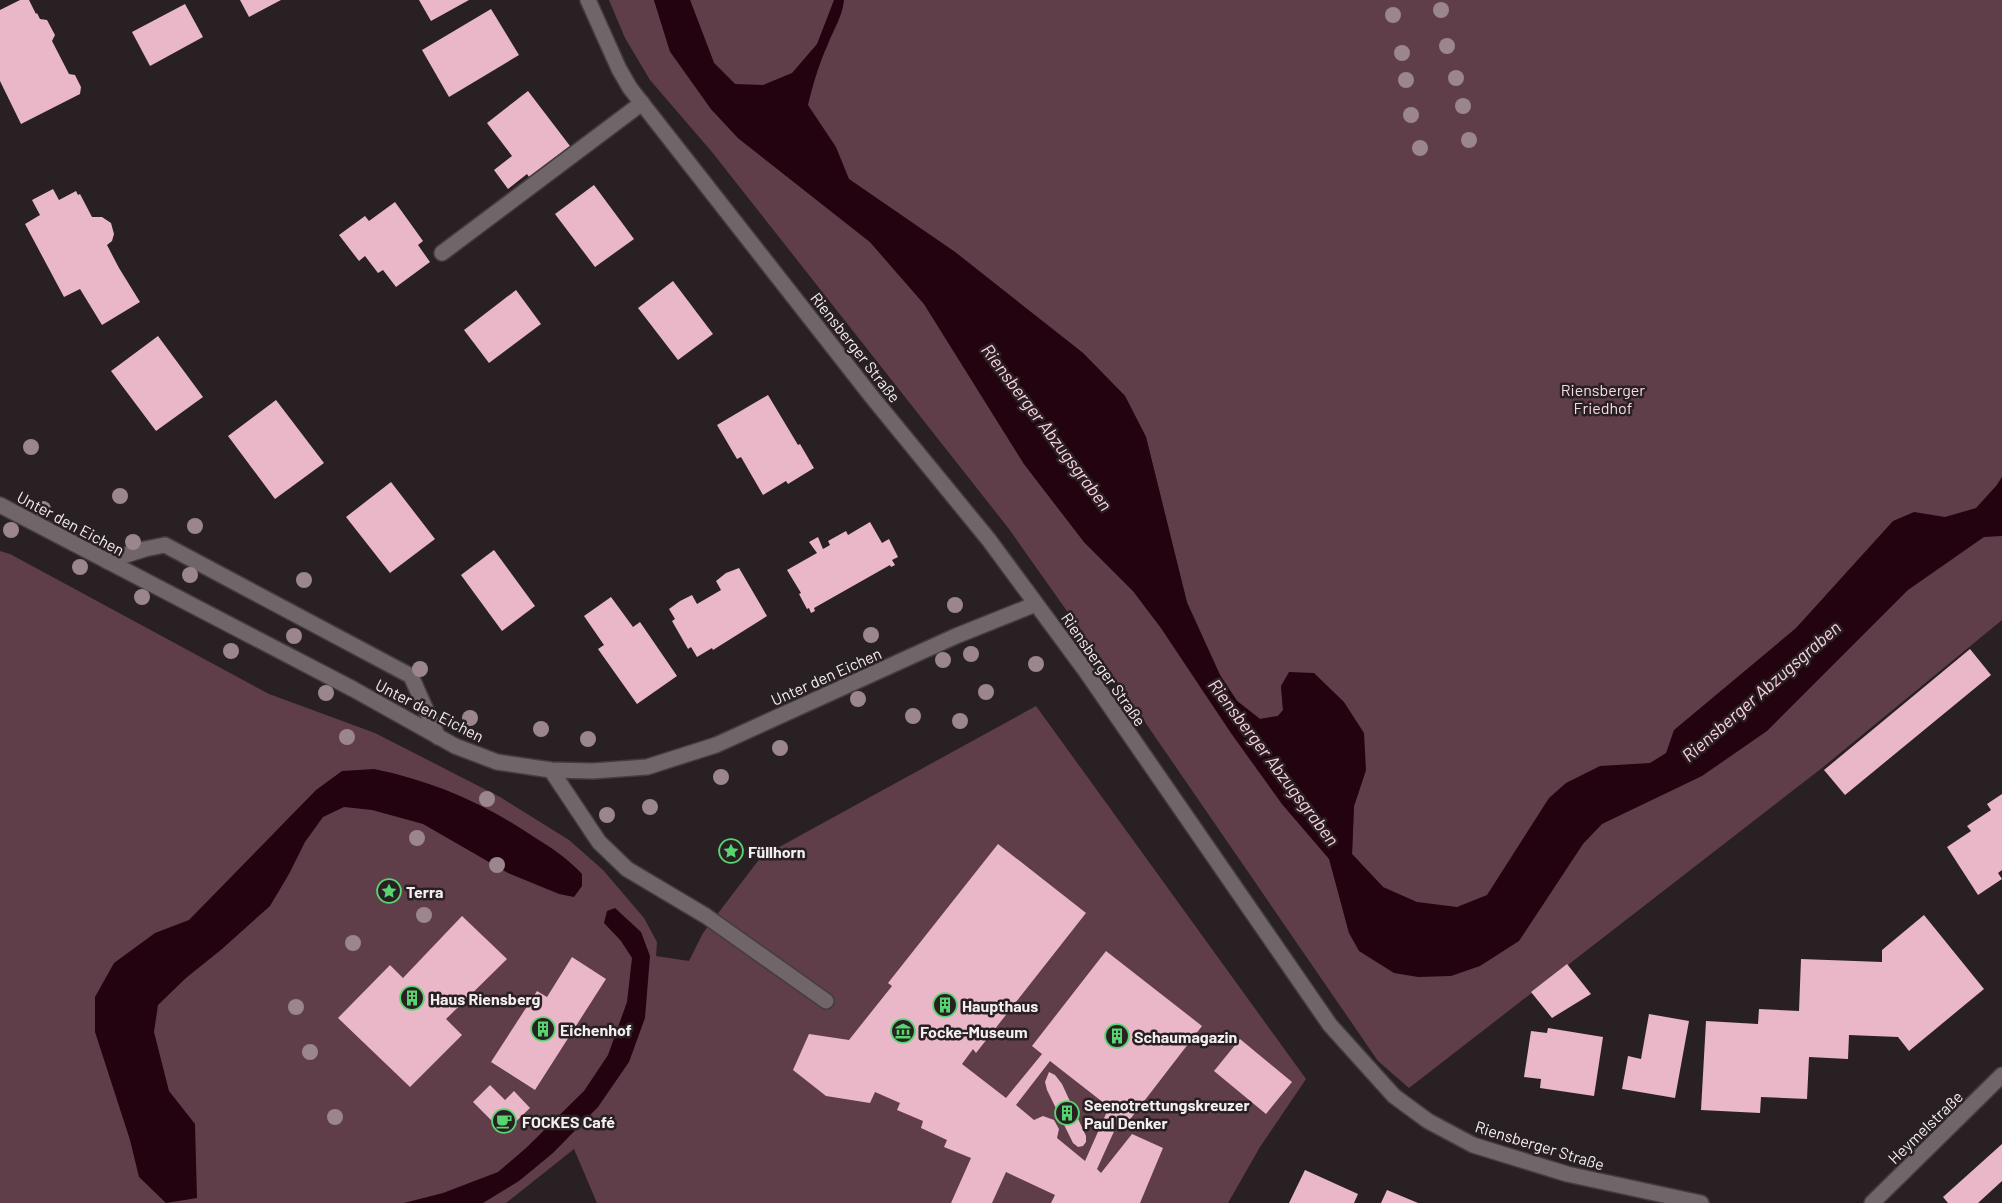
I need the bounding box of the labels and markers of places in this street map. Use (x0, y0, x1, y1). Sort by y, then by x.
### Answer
place icon: Füllhorn (718, 838, 744, 864)
place label: Füllhorn (748, 842, 805, 861)
place icon: Terra (376, 878, 402, 904)
place label: Terra (406, 882, 443, 901)
building icon: Haus Riensberg (399, 985, 425, 1011)
place label: Haus Riensberg (430, 989, 540, 1008)
building icon: Haupthaus (932, 992, 958, 1018)
place label: Haupthaus (962, 996, 1038, 1015)
building icon: Eichenhof (530, 1016, 556, 1042)
museum icon: Focke-Museum (890, 1018, 916, 1044)
place label: Eichenhof (560, 1020, 632, 1039)
place label: Focke-Museum (920, 1022, 1028, 1041)
building icon: Schaumagazin (1104, 1023, 1130, 1049)
place label: Schaumagazin (1134, 1027, 1237, 1046)
place label: Seenotrettungskreuzer Paul Denker (1084, 1095, 1250, 1132)
building icon: Seenotrettungskreuzer Paul Denker (1054, 1100, 1080, 1126)
cafe icon: FOCKES Café (491, 1108, 517, 1134)
place label: FOCKES Café (522, 1112, 615, 1131)

